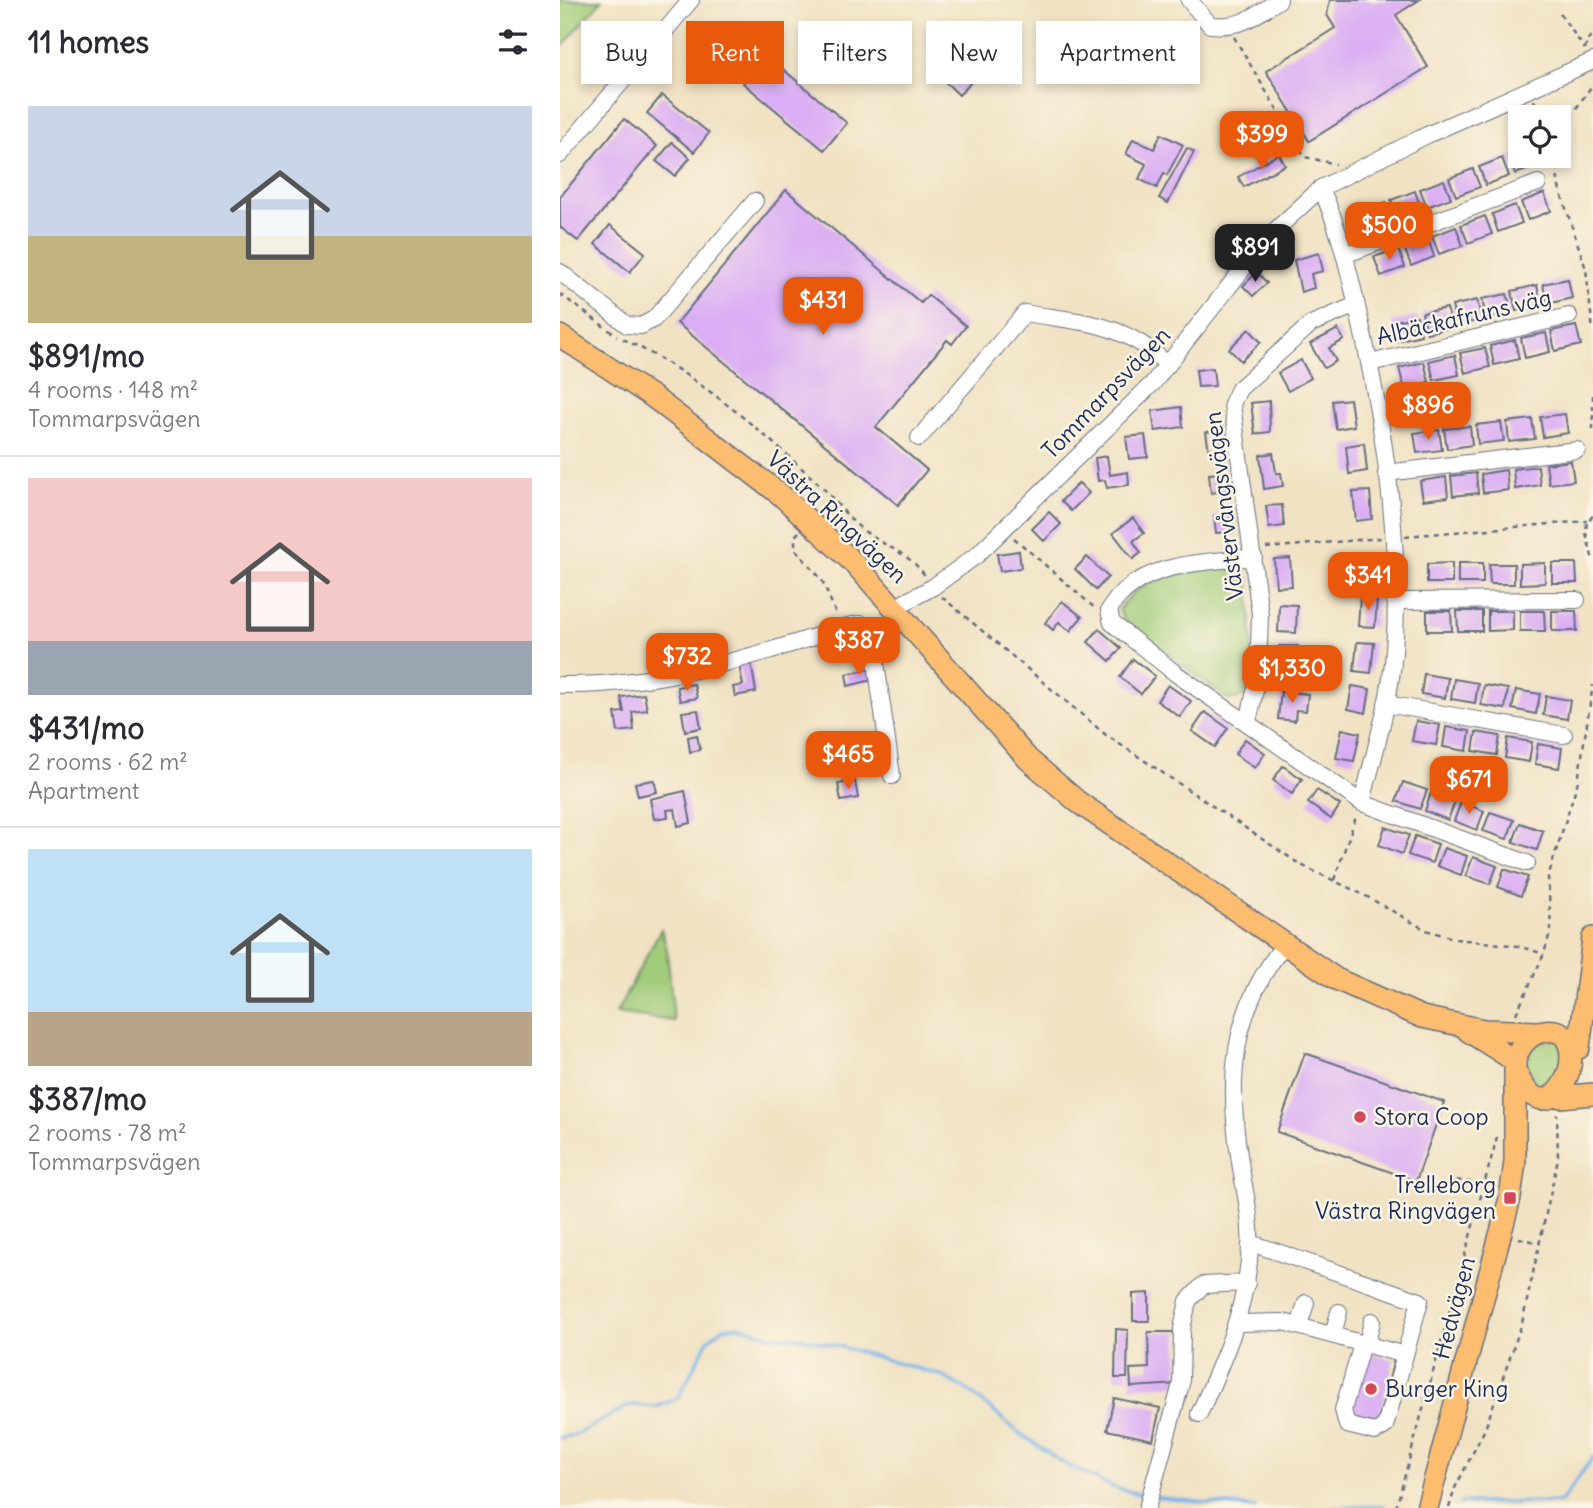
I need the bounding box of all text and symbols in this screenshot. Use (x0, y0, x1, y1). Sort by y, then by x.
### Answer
chip: Buy (581, 21, 672, 84)
chip: Rent (686, 21, 784, 84)
chip: Filters (798, 21, 912, 84)
chip: New (926, 21, 1022, 84)
chip: Apartment (1036, 21, 1200, 84)
text: 11 homes (28, 23, 149, 61)
icon: filters (494, 23, 532, 61)
map controls (1508, 105, 1571, 168)
button: locate (1508, 105, 1571, 168)
pin: $399 (1221, 111, 1303, 171)
text: $399 (1236, 119, 1288, 148)
icon: home (217, 152, 343, 278)
pin: $500 (1348, 202, 1430, 262)
text: $500 (1361, 210, 1417, 239)
pin: $891 (1214, 224, 1296, 284)
text: $891 (1231, 232, 1279, 261)
pin: $431 (782, 278, 864, 337)
street label: Albäckafruns väg (1374, 282, 1554, 351)
text: $431 (799, 285, 847, 314)
street label: Tommarpsvägen (1035, 321, 1176, 465)
text: $891/mo (28, 337, 145, 375)
text: 4 rooms · 148 m² (28, 375, 198, 404)
pin: $896 (1387, 382, 1469, 442)
text: $896 (1402, 390, 1454, 419)
text: Tommarpsvägen (28, 404, 201, 433)
street label: Västervångsvägen (1198, 410, 1249, 602)
street label: Västra Ringvägen (761, 444, 913, 589)
icon: home (217, 524, 343, 650)
pin: $341 (1327, 552, 1409, 612)
text: $341 (1344, 560, 1392, 589)
pin: $387 (818, 618, 900, 677)
text: $387 (834, 625, 884, 654)
pin: $732 (646, 634, 728, 693)
text: $732 (662, 641, 712, 670)
pin: $1,330 (1235, 646, 1349, 705)
text: $1,330 (1258, 653, 1326, 682)
text: $431/mo (28, 709, 144, 747)
pin: $465 (807, 732, 889, 791)
text: $465 (822, 739, 874, 768)
text: 2 rooms · 62 m² (28, 747, 188, 776)
pin: $671 (1428, 756, 1510, 816)
text: $671 (1446, 764, 1492, 793)
text: Apartment (28, 776, 140, 805)
icon: home (217, 895, 343, 1021)
text: $387/mo (28, 1080, 147, 1118)
place label: Stora Coop (1374, 1102, 1489, 1131)
marker: Stora Coop (1352, 1109, 1368, 1125)
text: 2 rooms · 78 m² (28, 1118, 187, 1147)
text: Tommarpsvägen (28, 1147, 201, 1176)
place label: Trelleborg Västra Ringvägen (1315, 1170, 1496, 1225)
marker: Trelleborg Västra Ringvägen (1502, 1190, 1518, 1206)
street label: Hedvägen (1426, 1253, 1481, 1362)
place label: Burger King (1385, 1374, 1508, 1403)
marker: Burger King (1363, 1381, 1379, 1397)

